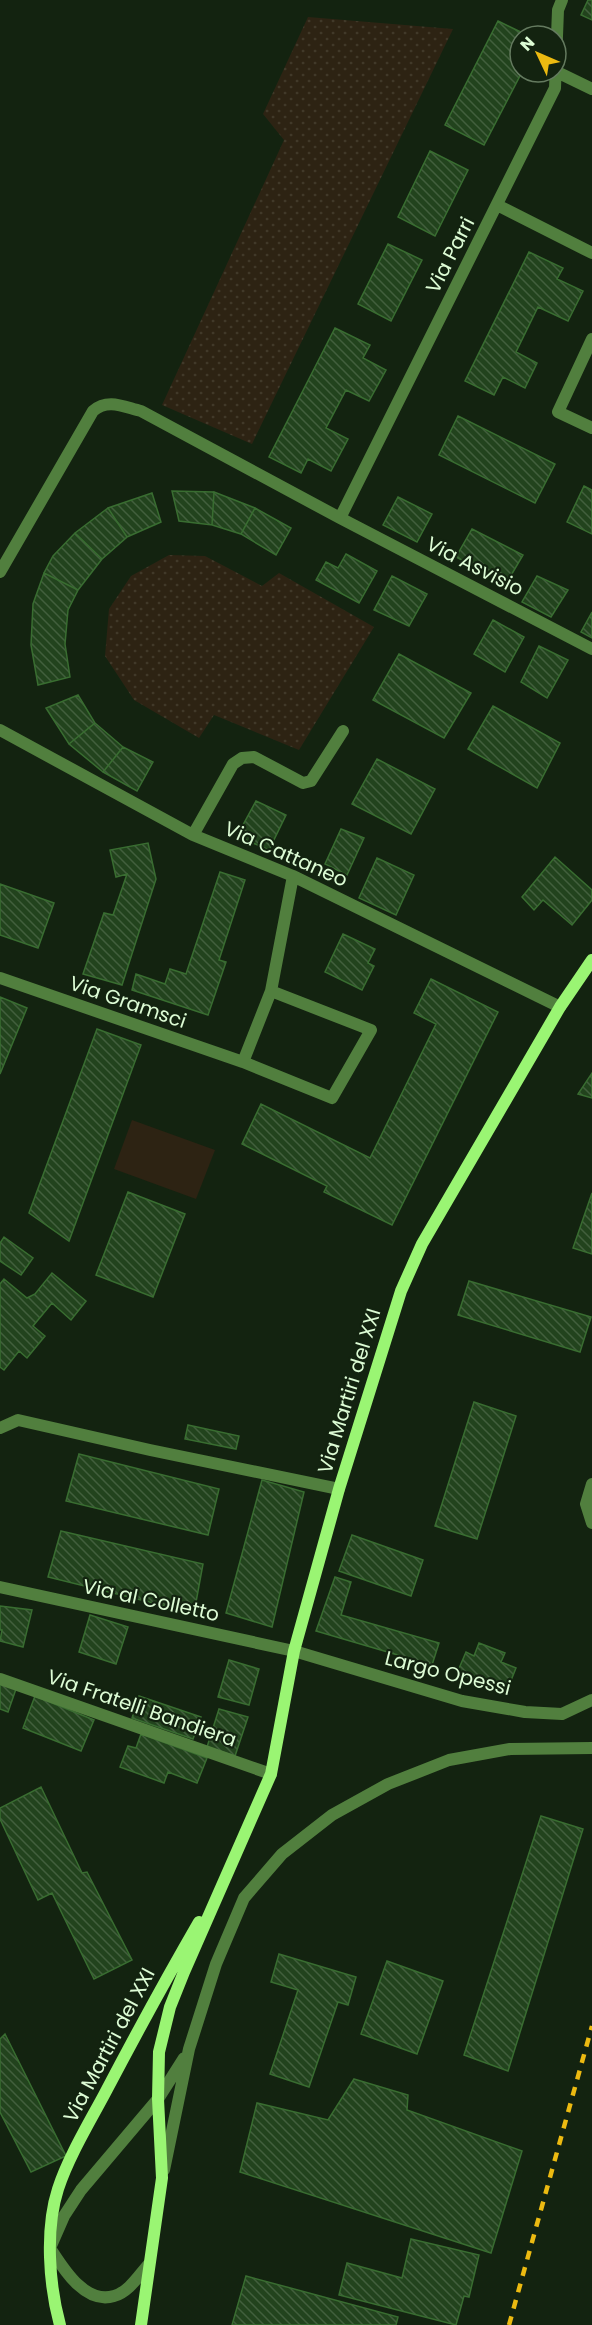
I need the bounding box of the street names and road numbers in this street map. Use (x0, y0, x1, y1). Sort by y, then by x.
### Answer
street label: Via Parri (419, 212, 481, 298)
street label: Via Asvisio (422, 530, 528, 602)
street label: Via Cattaneo (220, 814, 352, 894)
street label: Via Gramsci (66, 969, 190, 1035)
street label: Via Martiri del XXI (311, 1305, 387, 1477)
street label: Via al Colletto (80, 1572, 222, 1628)
street label: Largo Opessi (382, 1644, 514, 1702)
street label: Via Fratelli Bandiera (44, 1662, 240, 1754)
street label: Via Martiri del XXI (56, 1963, 162, 2127)

